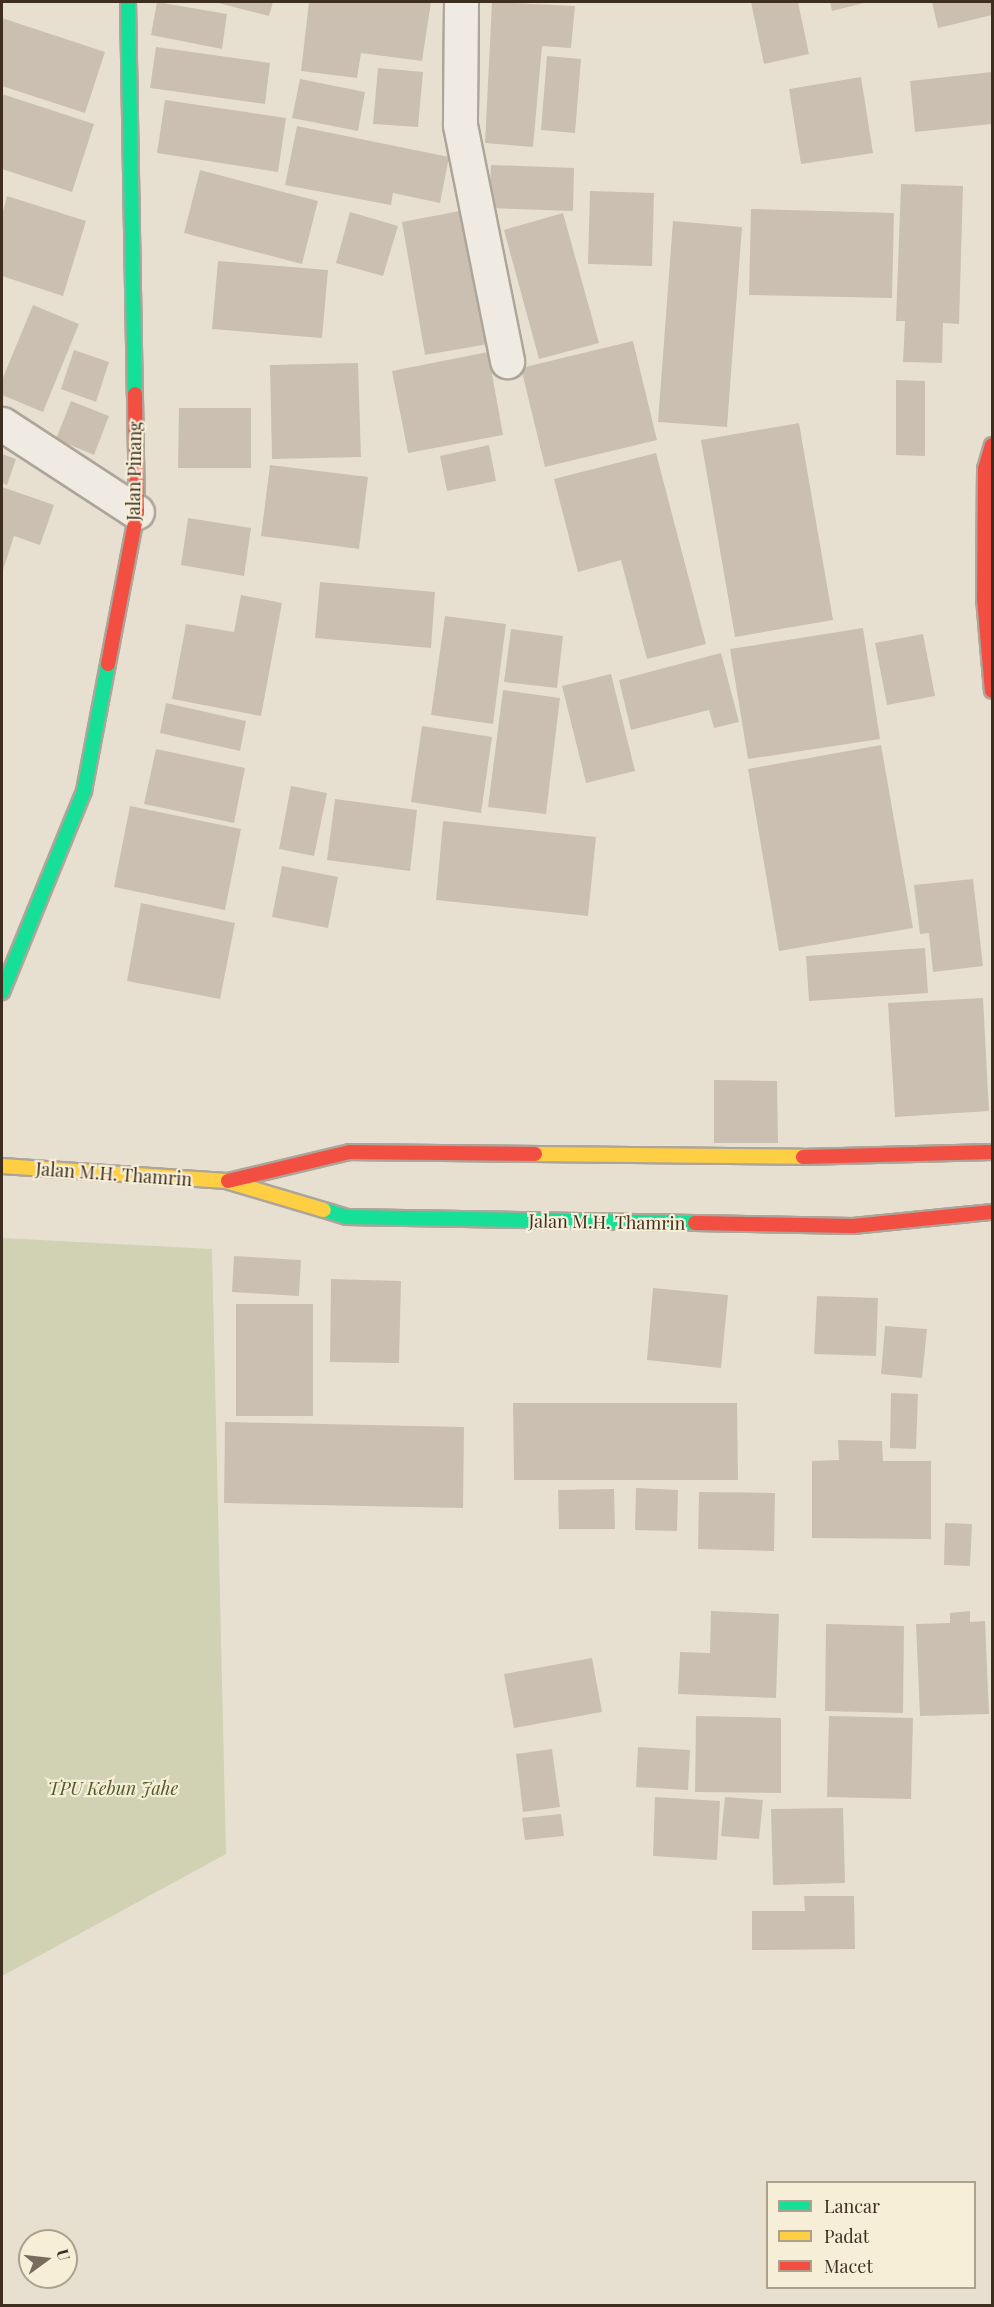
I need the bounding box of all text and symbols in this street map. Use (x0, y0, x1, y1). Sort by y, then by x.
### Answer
street label: Jalan Pinang (122, 421, 146, 521)
street label: Jalan M.H. Thamrin (35, 1158, 193, 1190)
street label: Jalan M.H. Thamrin (528, 1210, 686, 1234)
park label: TPU Kebun Jahe (48, 1777, 178, 1799)
legend (766, 2181, 976, 2289)
text: Lancar (824, 2194, 880, 2218)
text: Padat (824, 2224, 869, 2248)
north arrow (18, 2229, 78, 2289)
text: U (52, 2247, 76, 2263)
text: Macet (824, 2254, 873, 2278)

